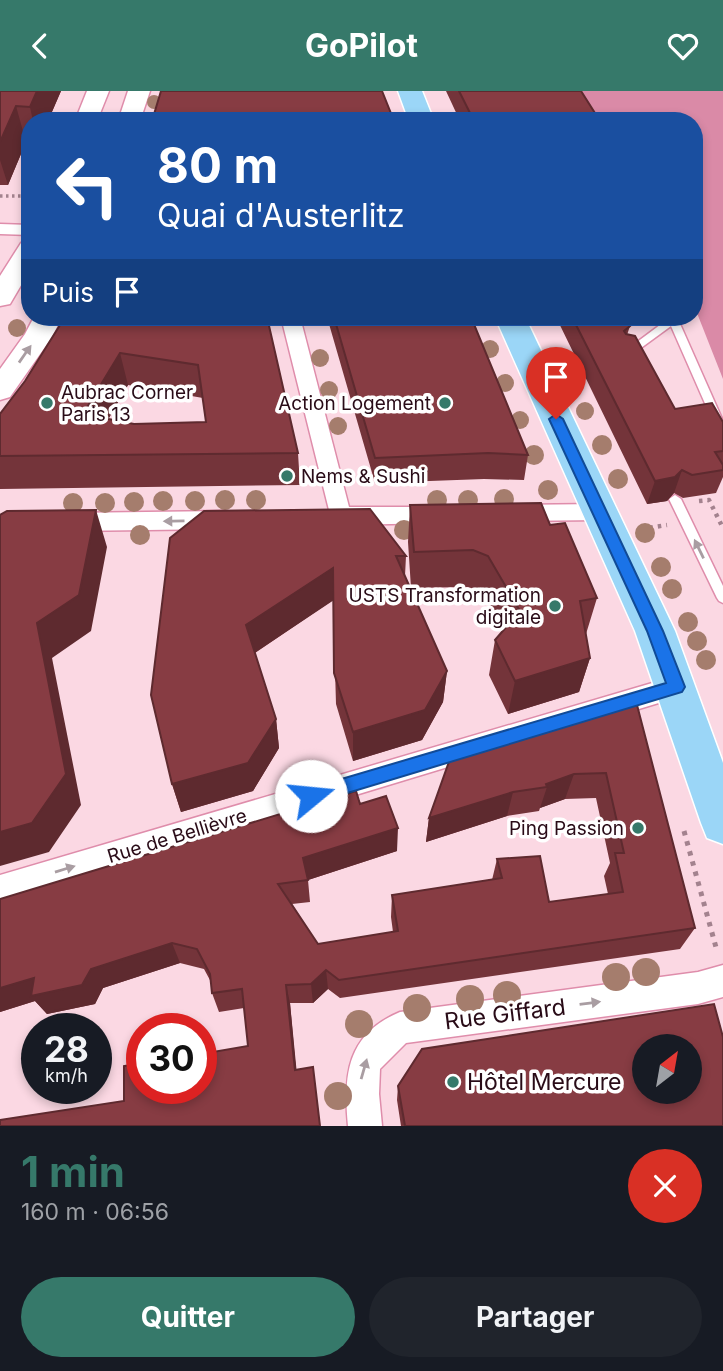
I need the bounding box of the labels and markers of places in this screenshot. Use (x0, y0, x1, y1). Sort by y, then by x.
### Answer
pin (526, 347, 586, 419)
place label: Aubrac Corner Paris 13 (61, 381, 193, 426)
place label: Action Logement (278, 392, 431, 415)
marker: Aubrac Corner Paris 13 (39, 395, 55, 411)
marker: Action Logement (437, 395, 453, 411)
place label: Nems & Sushi (301, 465, 425, 488)
marker: Nems & Sushi (279, 468, 295, 484)
place label: USTS Transformation digitale (349, 584, 541, 629)
marker: USTS Transformation digitale (547, 598, 563, 614)
place label: Ping Passion (509, 817, 624, 840)
marker: Ping Passion (630, 820, 646, 836)
place label: Hôtel Mercure (467, 1068, 622, 1096)
marker: Hôtel Mercure (445, 1074, 461, 1090)

